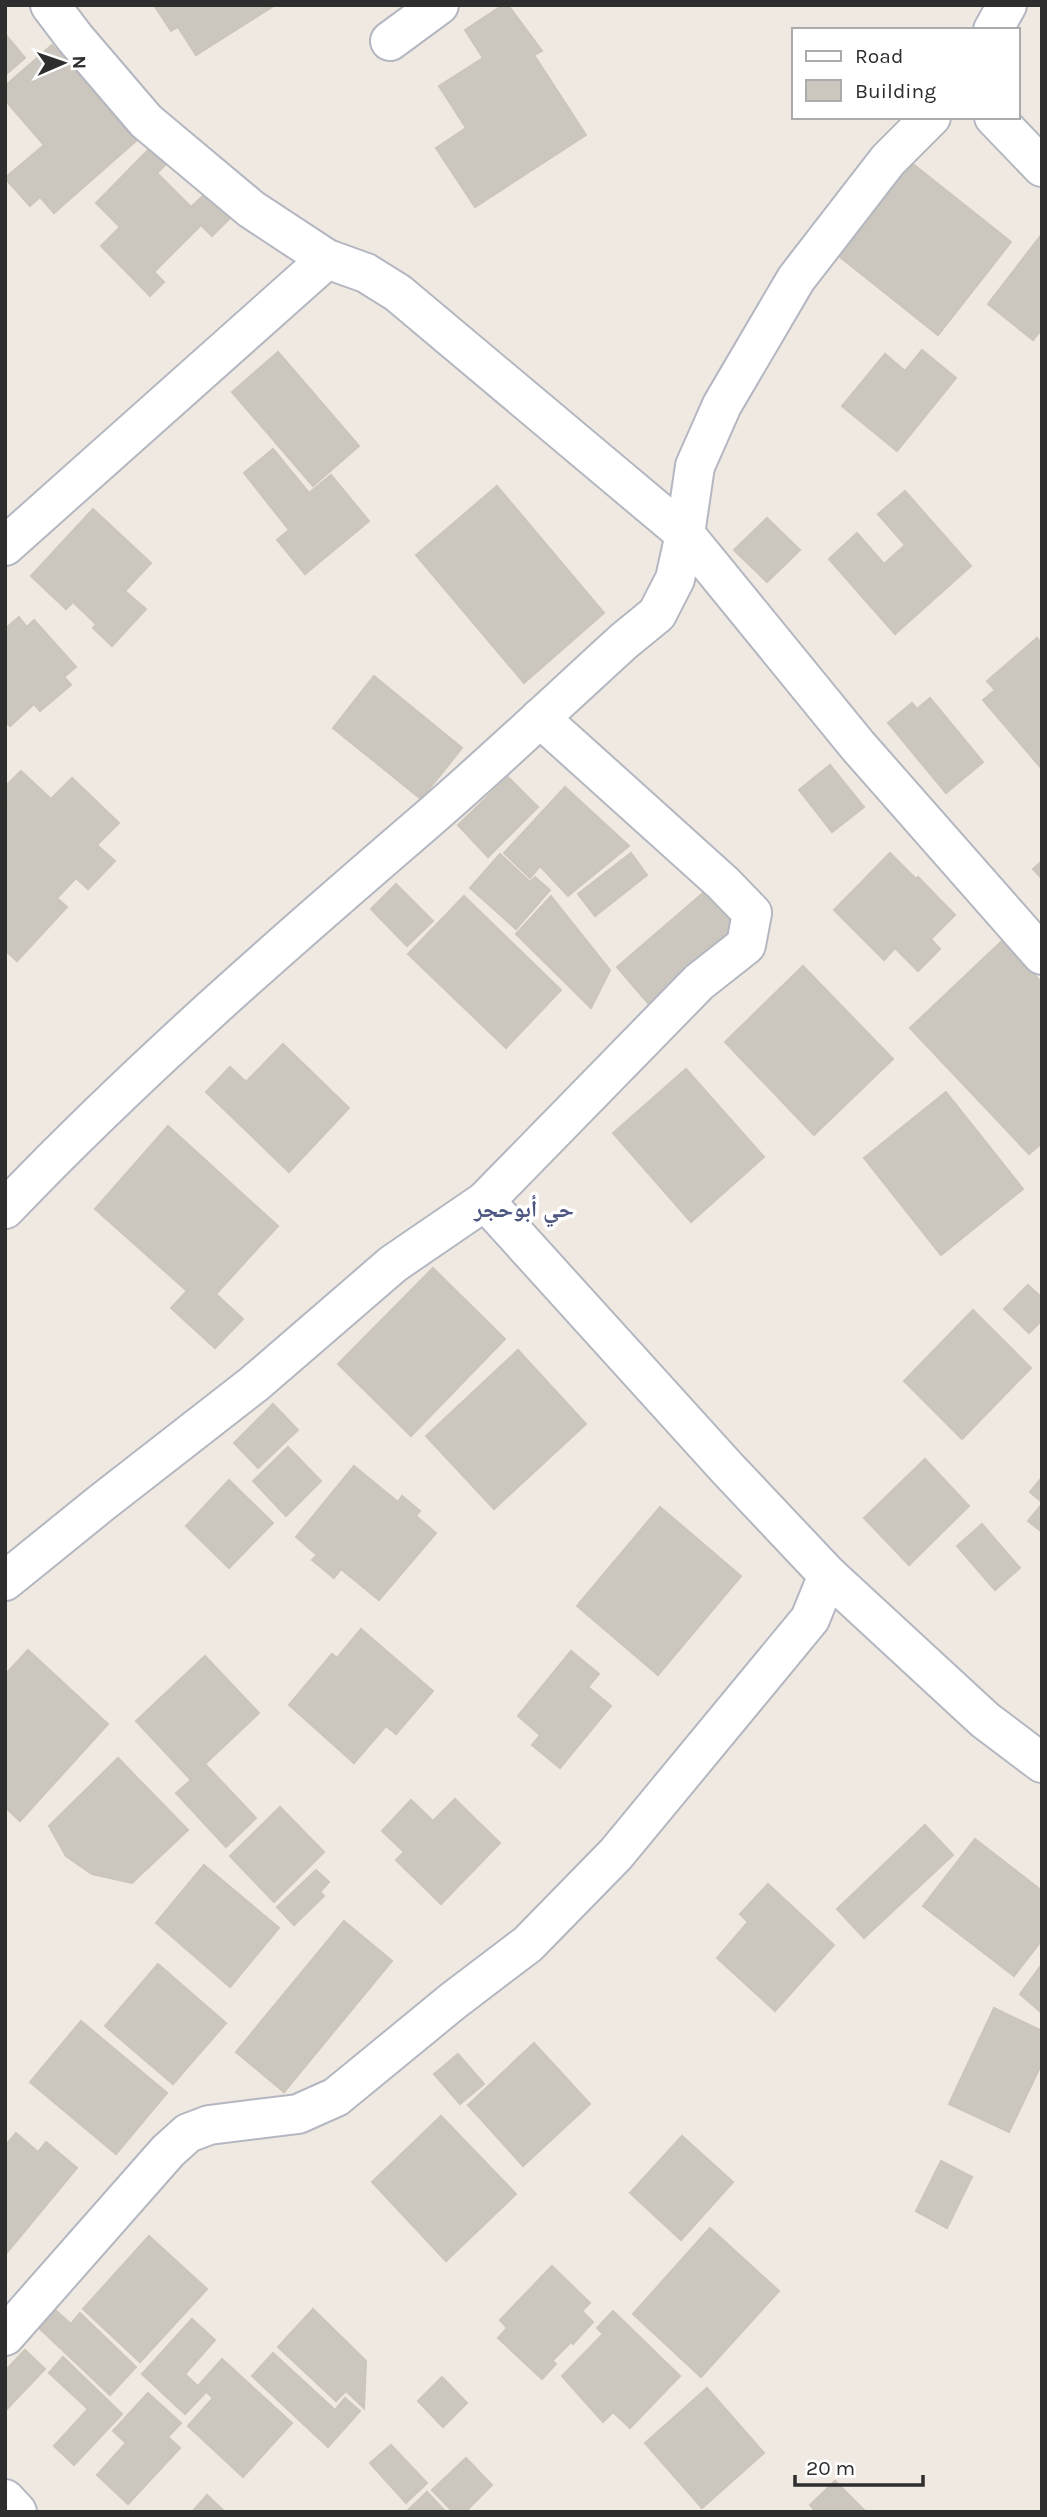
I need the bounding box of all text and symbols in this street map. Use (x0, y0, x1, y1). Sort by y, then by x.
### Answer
north arrow (28, 28, 98, 98)
legend (792, 28, 1019, 119)
text: Road (855, 44, 903, 68)
text: N (68, 55, 90, 70)
text: Building (855, 79, 936, 103)
district label: حي أبوحجر (473, 1194, 574, 1228)
scale bar (795, 2444, 923, 2488)
text: 20 m (806, 2456, 855, 2480)

